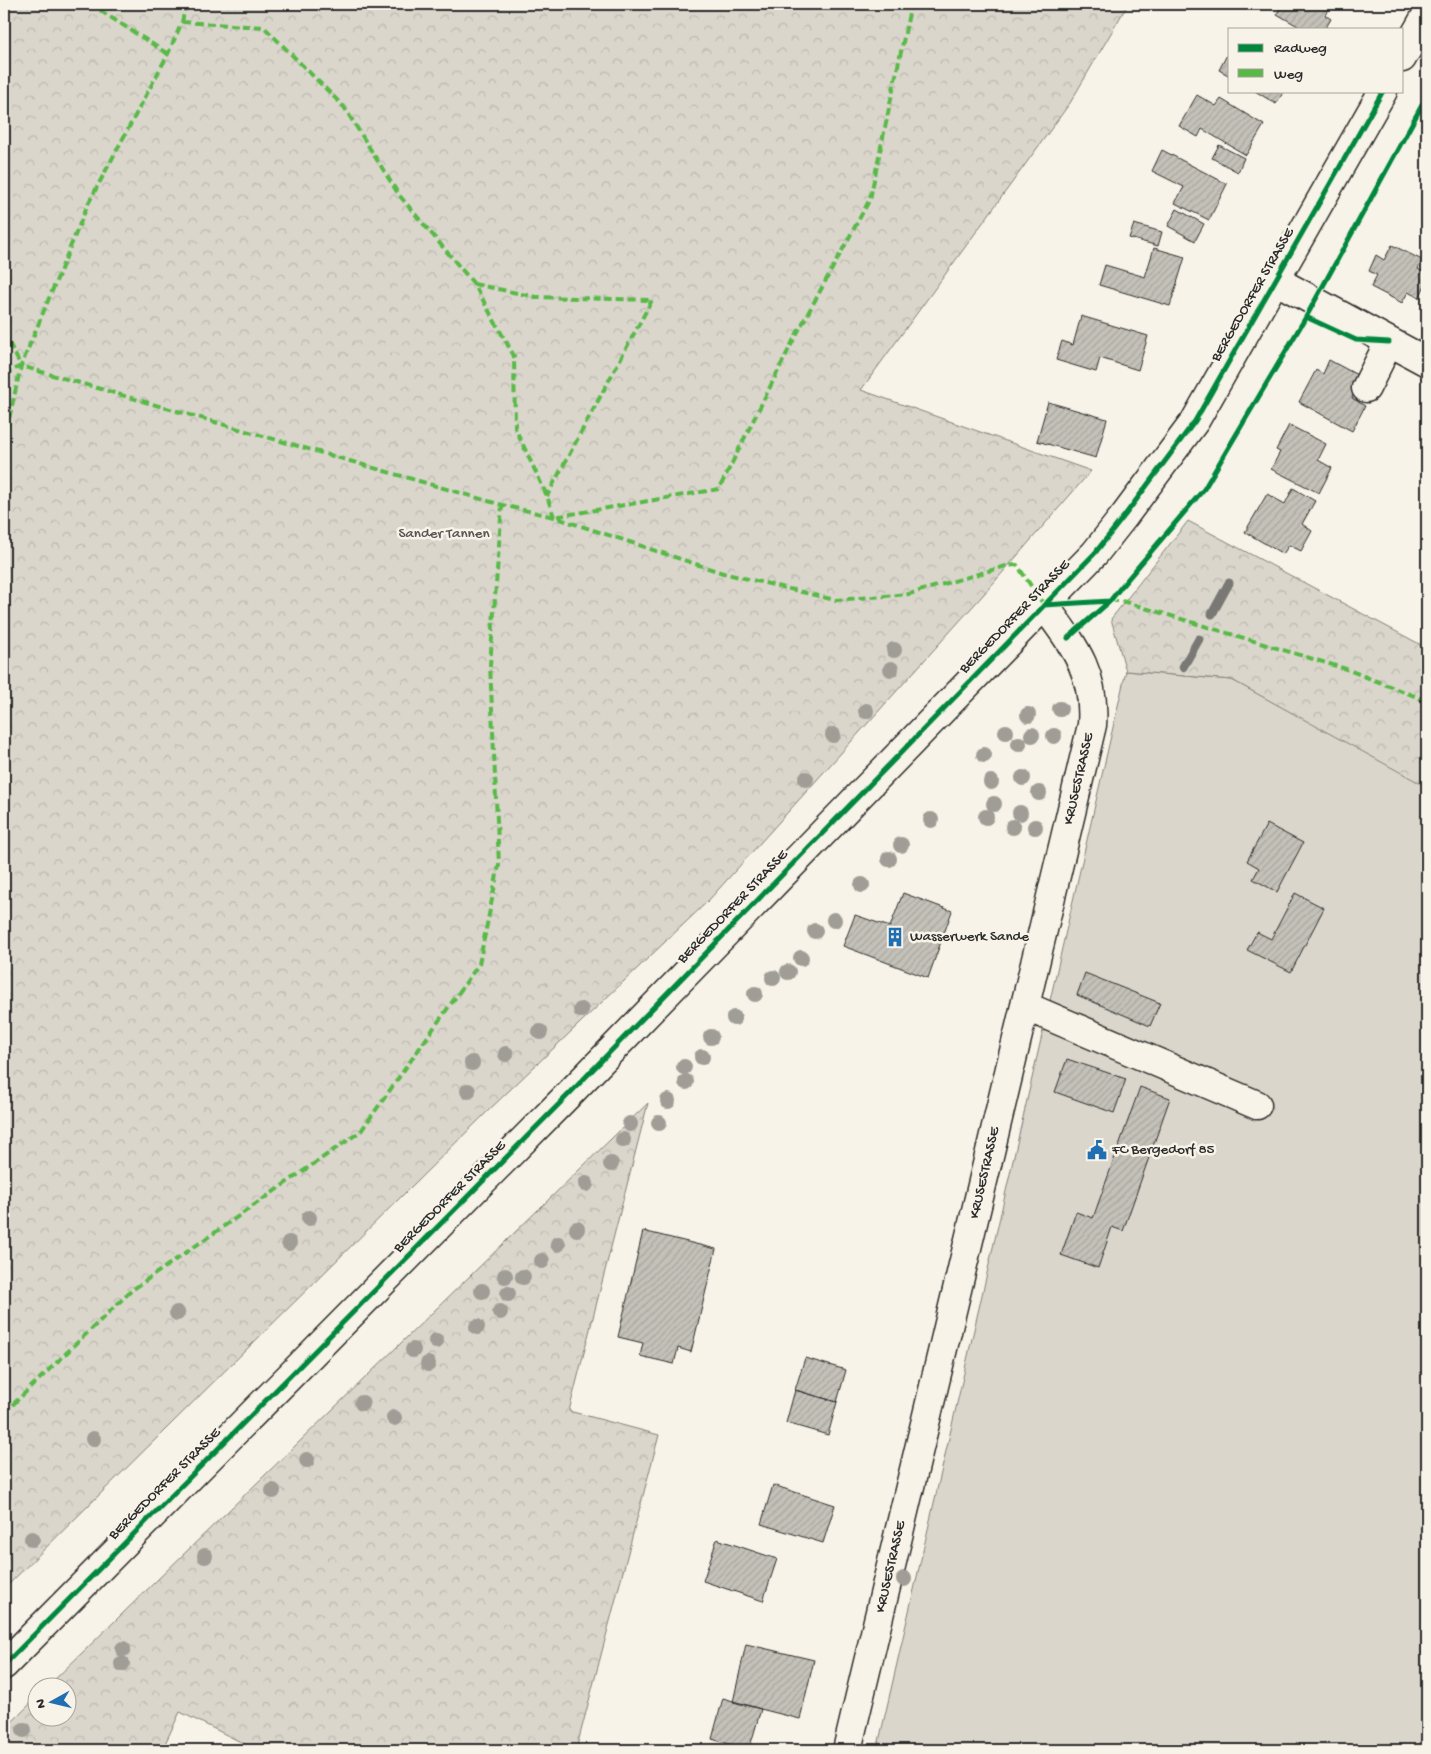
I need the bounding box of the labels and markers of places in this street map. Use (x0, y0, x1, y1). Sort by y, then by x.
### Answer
building icon: Wasserwerk Sande (884, 926, 906, 948)
place label: Wasserwerk Sande (910, 928, 1029, 946)
public building icon: FC Bergedorf 85 (1086, 1139, 1108, 1161)
place label: FC Bergedorf 85 (1111, 1141, 1215, 1159)

